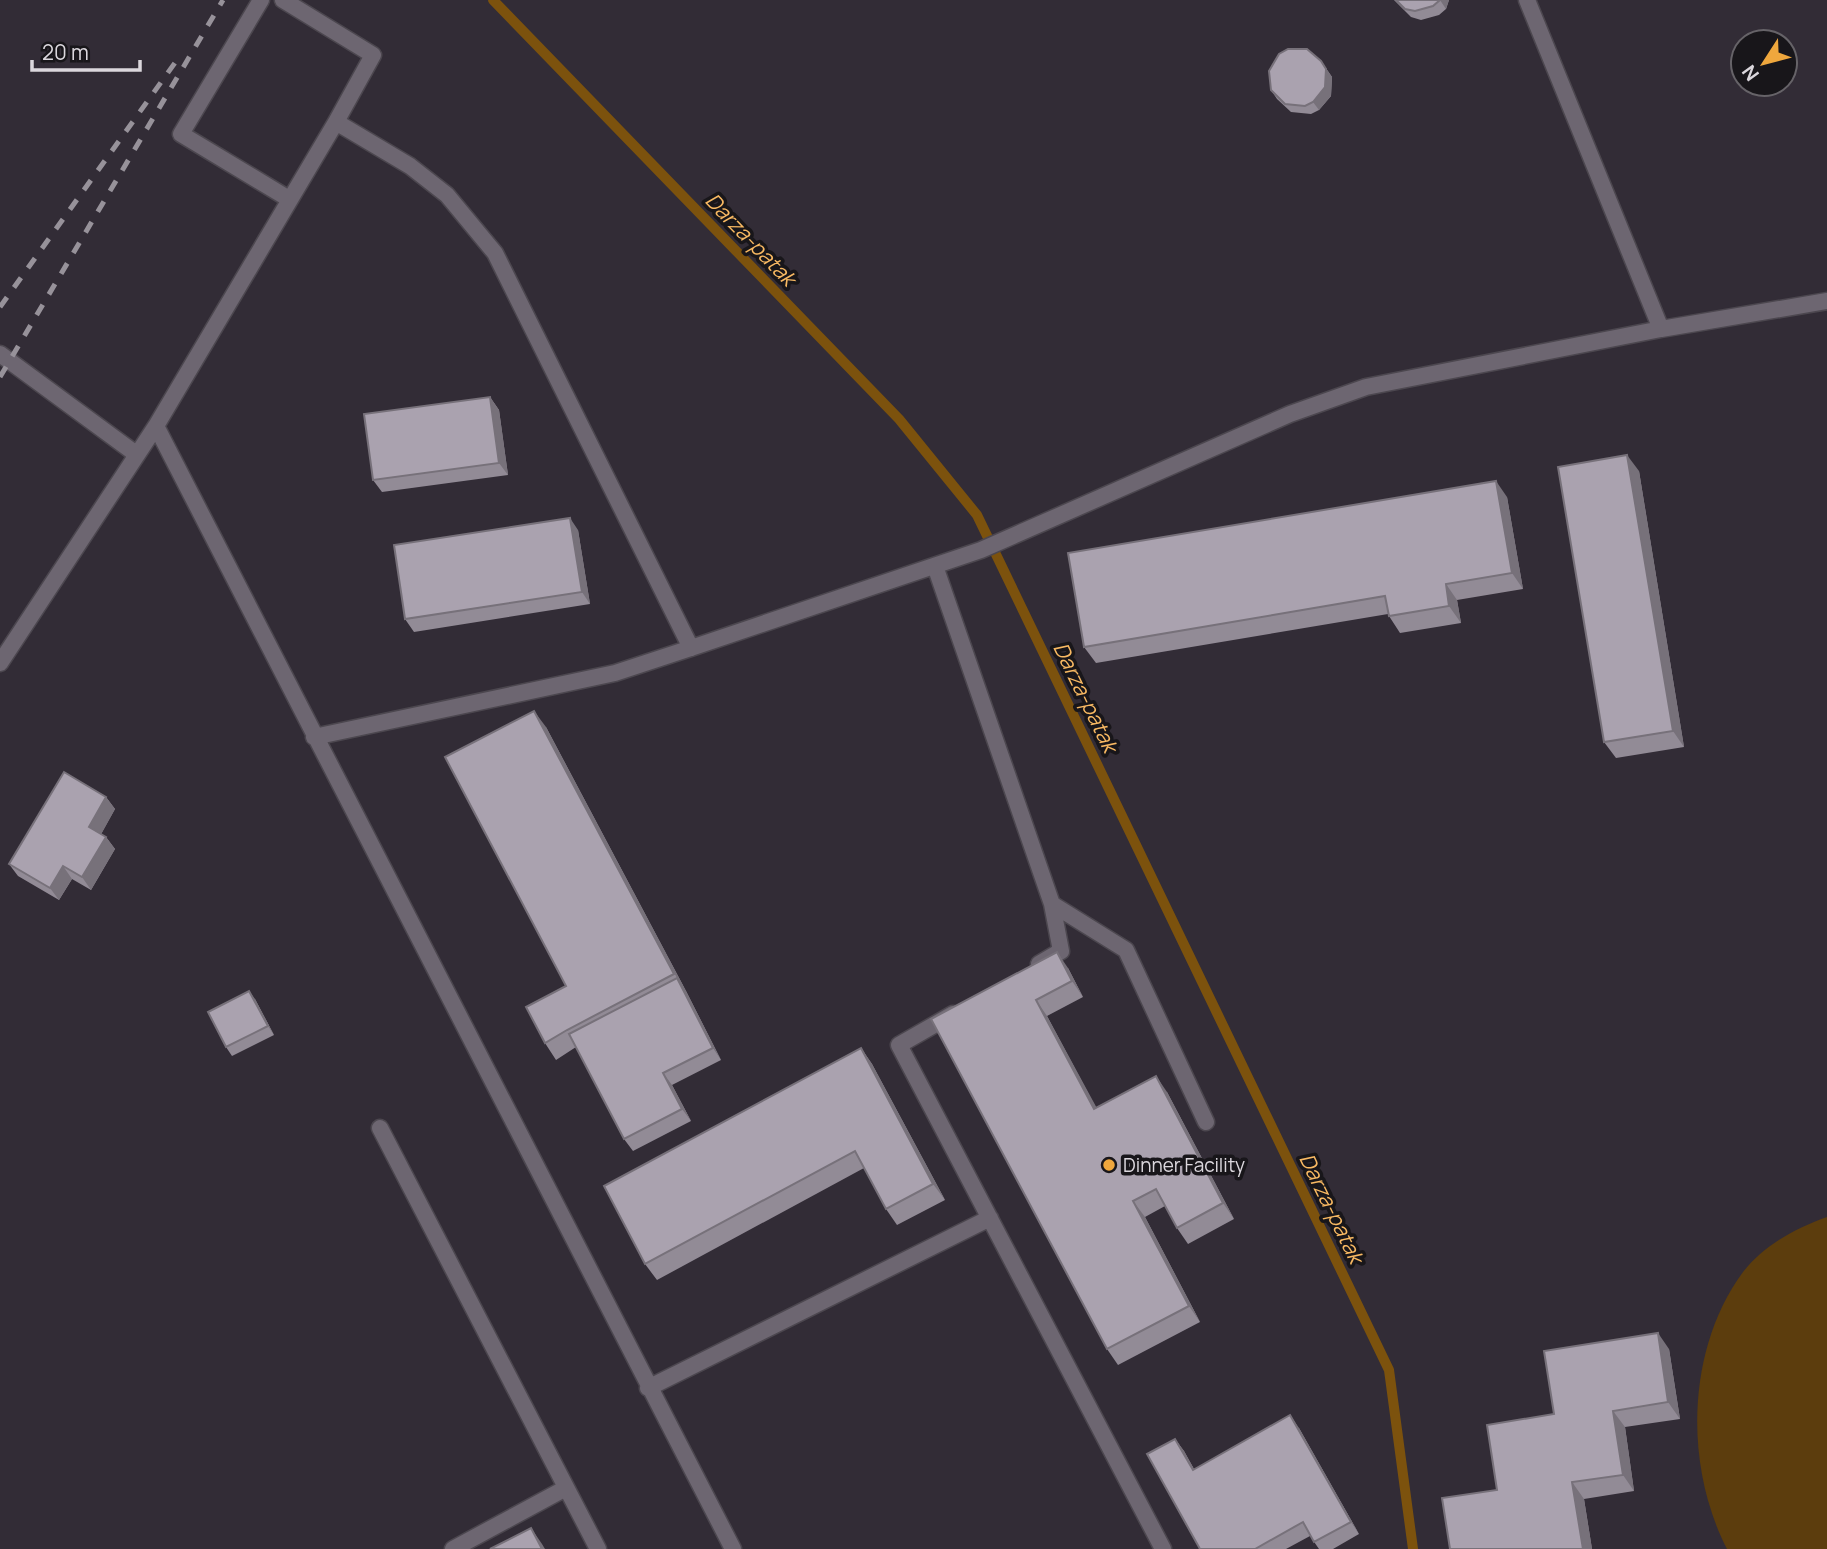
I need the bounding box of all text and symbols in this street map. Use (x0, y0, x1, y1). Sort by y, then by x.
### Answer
scale bar (32, 28, 140, 72)
north arrow (1729, 28, 1799, 98)
text: 20 m (42, 38, 89, 66)
text: N (1736, 60, 1765, 86)
water label: Darza-patak (700, 187, 804, 293)
water label: Darza-patak (1047, 637, 1126, 759)
water label: Darza-patak (1293, 1148, 1372, 1270)
place label: Dinner Facility (1123, 1152, 1245, 1178)
marker: Dinner Facility (1101, 1157, 1117, 1173)

